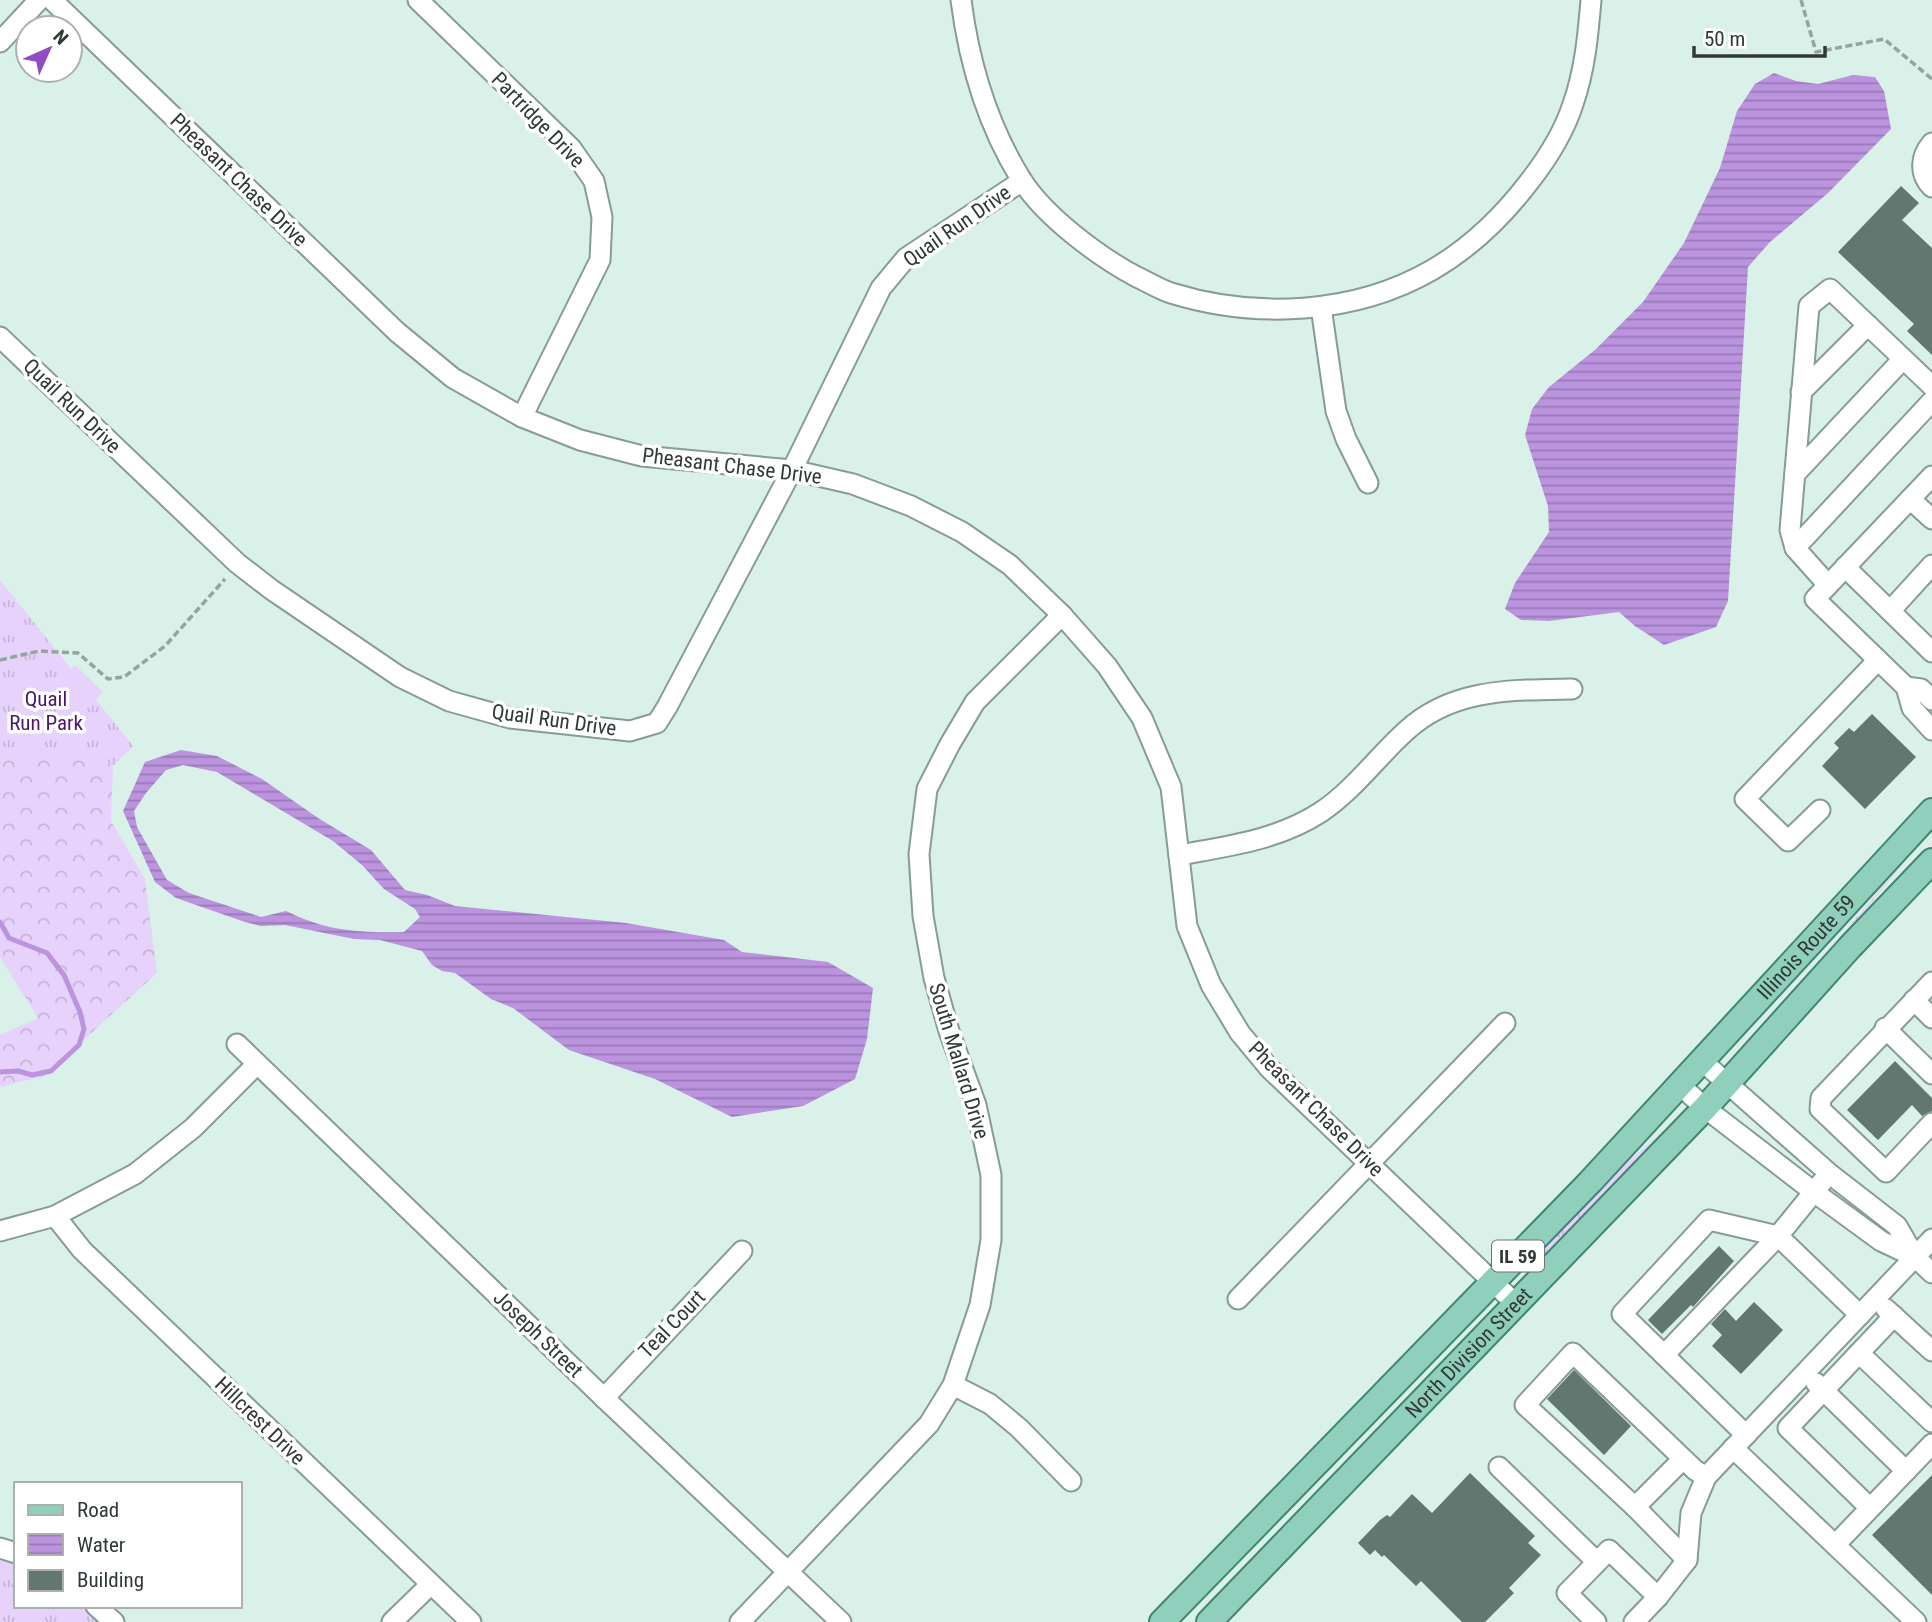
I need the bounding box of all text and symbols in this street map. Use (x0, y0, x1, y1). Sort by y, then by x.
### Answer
north arrow (14, 14, 84, 84)
scale bar (1694, 14, 1825, 58)
text: N (48, 25, 73, 50)
text: 50 m (1704, 27, 1745, 51)
street label: Partridge Drive (487, 67, 590, 173)
street label: Pheasant Chase Drive (166, 109, 312, 252)
street label: Quail Run Drive (899, 180, 1015, 272)
street label: Quail Run Drive (19, 354, 126, 458)
street label: Pheasant Chase Drive (641, 443, 823, 489)
park label: Quail Run Park (9, 687, 83, 735)
street label: Quail Run Drive (490, 699, 618, 741)
street label: Illinois Route 59 (1752, 890, 1860, 1004)
street label: South Mallard Drive (924, 980, 994, 1142)
street label: Pheasant Chase Drive (1244, 1037, 1389, 1182)
road number: IL 59 (1492, 1240, 1544, 1272)
street label: North Division Street (1401, 1283, 1537, 1423)
street label: Teal Court (634, 1285, 710, 1363)
street label: Joseph Street (488, 1286, 588, 1382)
street label: Hillcrest Drive (210, 1372, 310, 1470)
legend (14, 1482, 242, 1608)
text: Road (77, 1498, 119, 1522)
text: Water (77, 1533, 125, 1557)
text: Building (77, 1568, 144, 1592)

